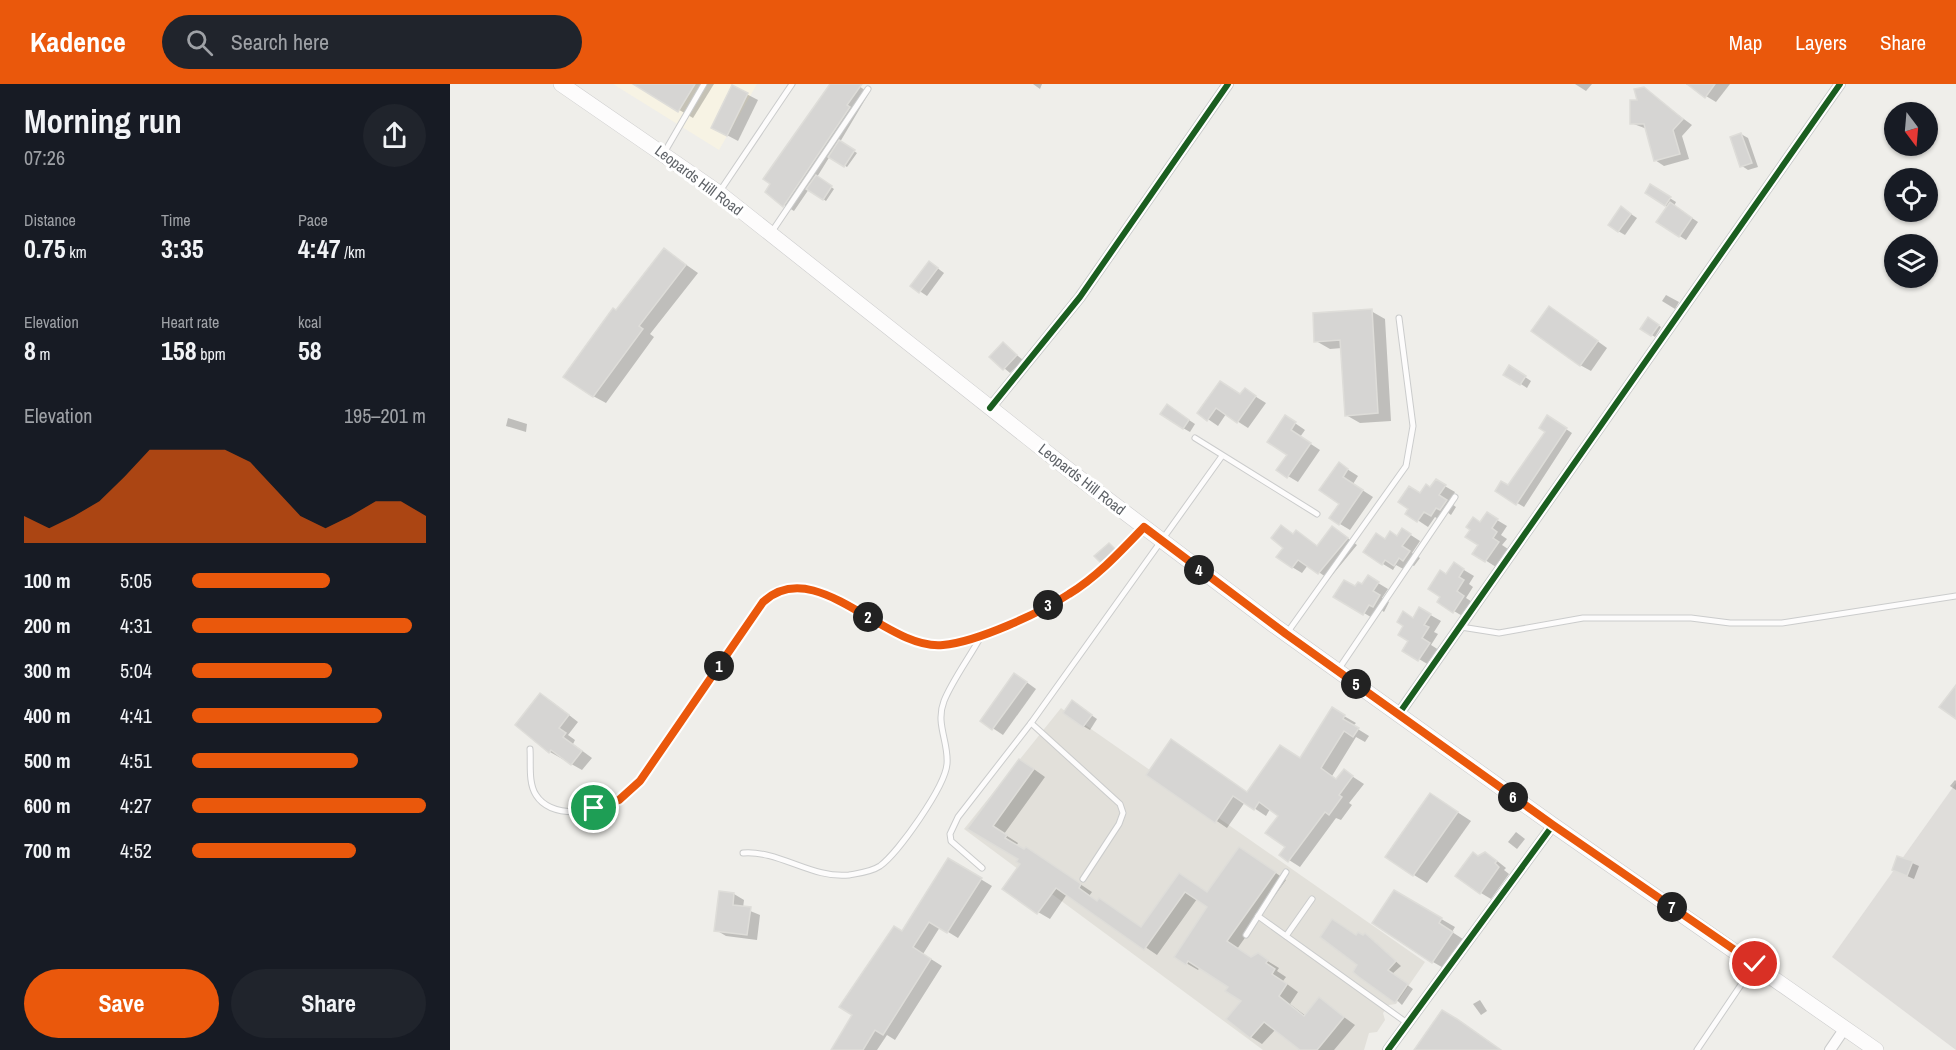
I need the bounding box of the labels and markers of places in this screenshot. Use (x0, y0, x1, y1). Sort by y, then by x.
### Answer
pin: 4 (1184, 555, 1214, 585)
pin: 3 (1033, 590, 1063, 620)
pin: 2 (853, 602, 883, 632)
pin: 1 (704, 651, 734, 681)
pin: 5 (1341, 669, 1371, 699)
pin (568, 782, 619, 833)
pin: 6 (1498, 782, 1528, 812)
pin: 7 (1657, 892, 1687, 922)
pin (1729, 938, 1780, 989)

